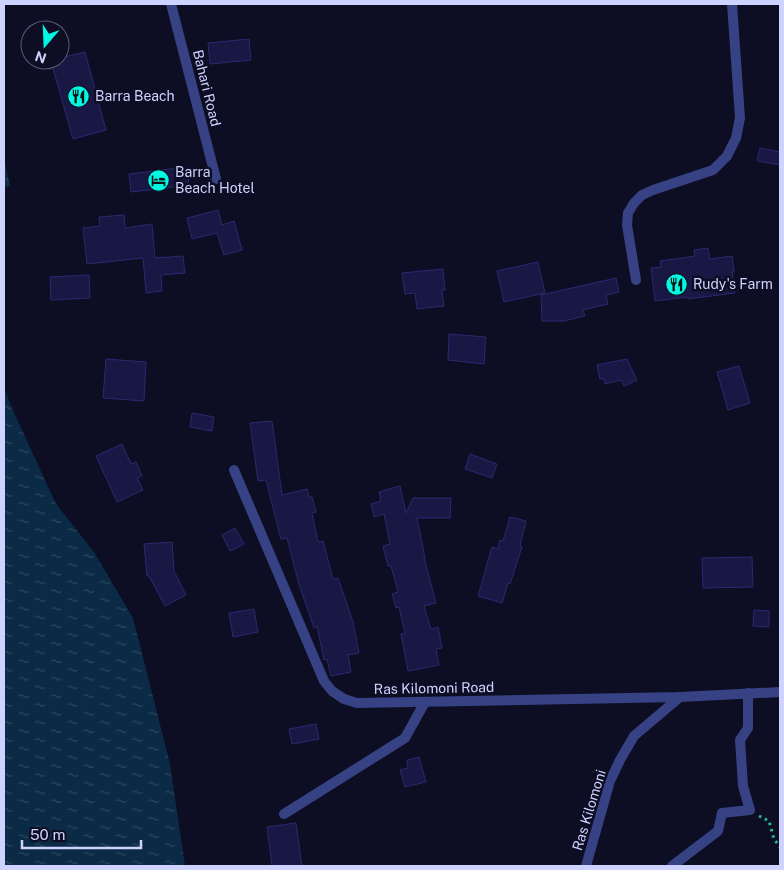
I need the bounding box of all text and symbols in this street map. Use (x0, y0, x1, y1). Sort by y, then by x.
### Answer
north arrow (20, 20, 70, 70)
text: N (33, 48, 49, 67)
street label: Bahari Road (190, 48, 224, 128)
restaurant icon: Barra Beach (67, 84, 91, 108)
place label: Barra Beach (95, 88, 175, 104)
place label: Barra Beach Hotel (175, 164, 255, 196)
hotel icon: Barra Beach Hotel (147, 168, 171, 192)
restaurant icon: Rudy's Farm (665, 272, 689, 296)
place label: Rudy's Farm (693, 276, 773, 292)
street label: Ras Kilomoni Road (374, 679, 494, 697)
street label: Ras Kilomoni (569, 768, 609, 852)
scale bar (22, 818, 141, 850)
text: 50 m (30, 826, 65, 843)

